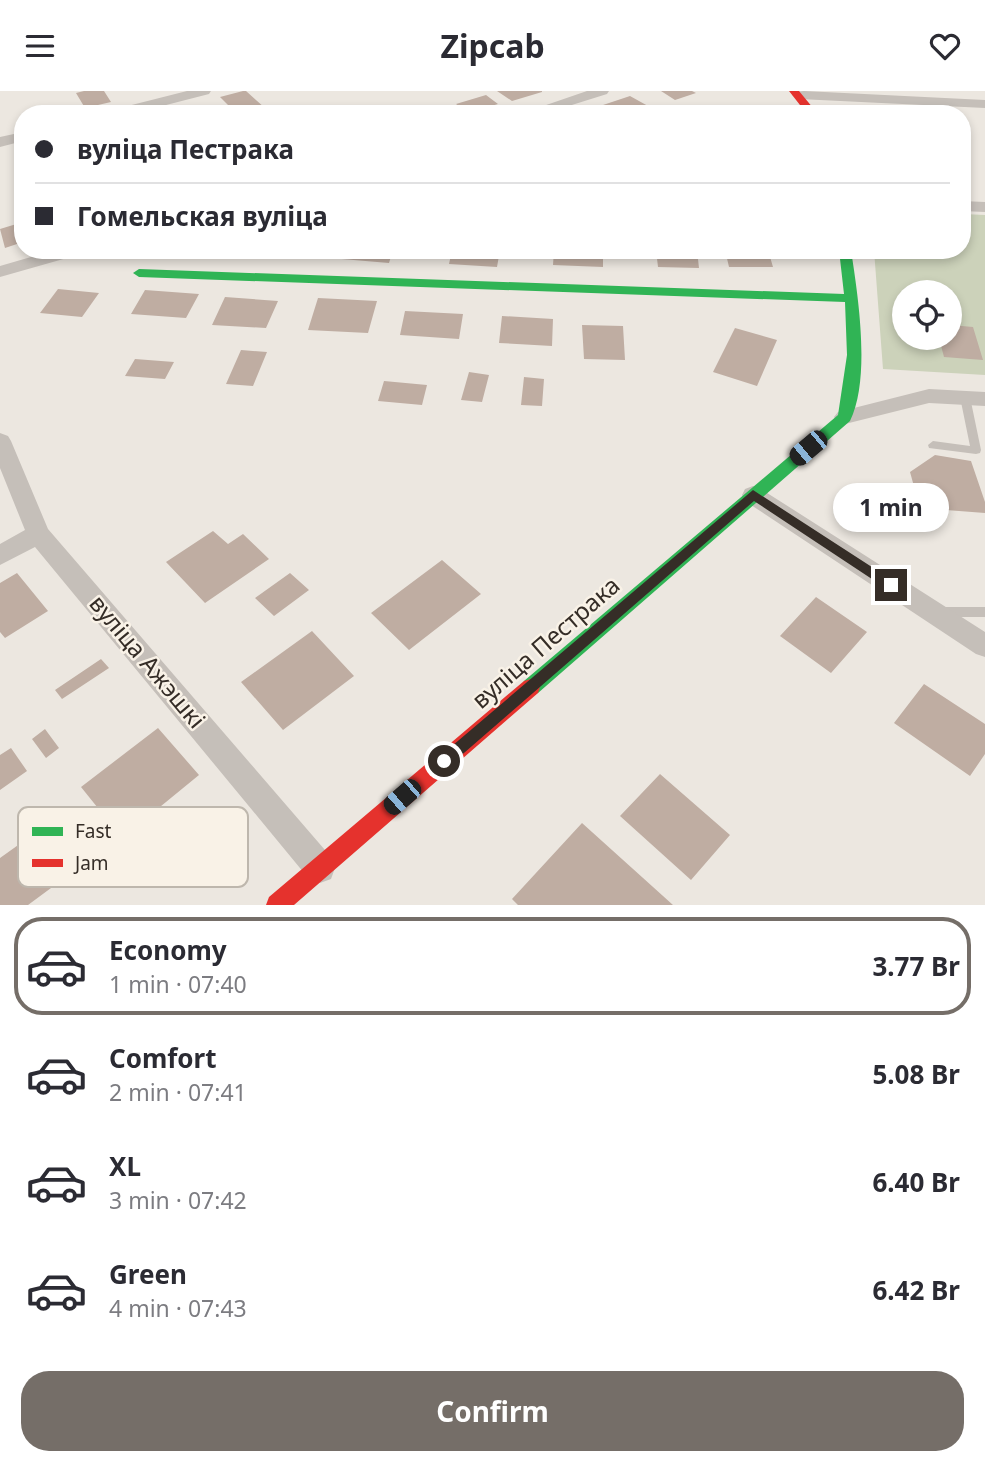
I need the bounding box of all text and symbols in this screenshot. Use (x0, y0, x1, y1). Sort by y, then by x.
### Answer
text: Zipcab (440, 24, 545, 67)
icon: menu (21, 27, 59, 65)
icon: heart (926, 27, 964, 65)
text: вуліца Пестрака (77, 131, 294, 167)
text: Гомельская вуліца (77, 198, 328, 234)
map controls (892, 280, 962, 350)
button: locate (892, 280, 962, 350)
car (786, 426, 831, 470)
callout: 1 min (833, 483, 949, 533)
text: 1 min (859, 491, 923, 523)
street label: вуліца Пестрака (464, 568, 626, 715)
route end (875, 569, 907, 601)
street label: вуліца Ажэшкі (83, 587, 214, 735)
route start (428, 745, 460, 777)
car (380, 775, 425, 819)
legend (18, 807, 248, 887)
text: Fast (75, 818, 112, 844)
text: Jam (73, 850, 109, 876)
text: Economy (109, 932, 227, 968)
icon: car (25, 935, 88, 998)
text: 3.77 Br (872, 948, 960, 984)
text: 1 min · 07:40 (109, 968, 247, 1000)
text: Comfort (109, 1040, 217, 1076)
icon: car (25, 1043, 88, 1106)
text: 5.08 Br (872, 1056, 960, 1092)
text: 2 min · 07:41 (109, 1076, 247, 1108)
text: XL (109, 1148, 141, 1184)
icon: car (25, 1151, 88, 1214)
text: 6.40 Br (872, 1164, 960, 1200)
text: 3 min · 07:42 (109, 1184, 247, 1216)
text: Green (109, 1256, 187, 1292)
icon: car (25, 1259, 88, 1322)
text: 6.42 Br (872, 1272, 960, 1308)
text: 4 min · 07:43 (109, 1292, 247, 1324)
button: Confirm (21, 1371, 964, 1451)

